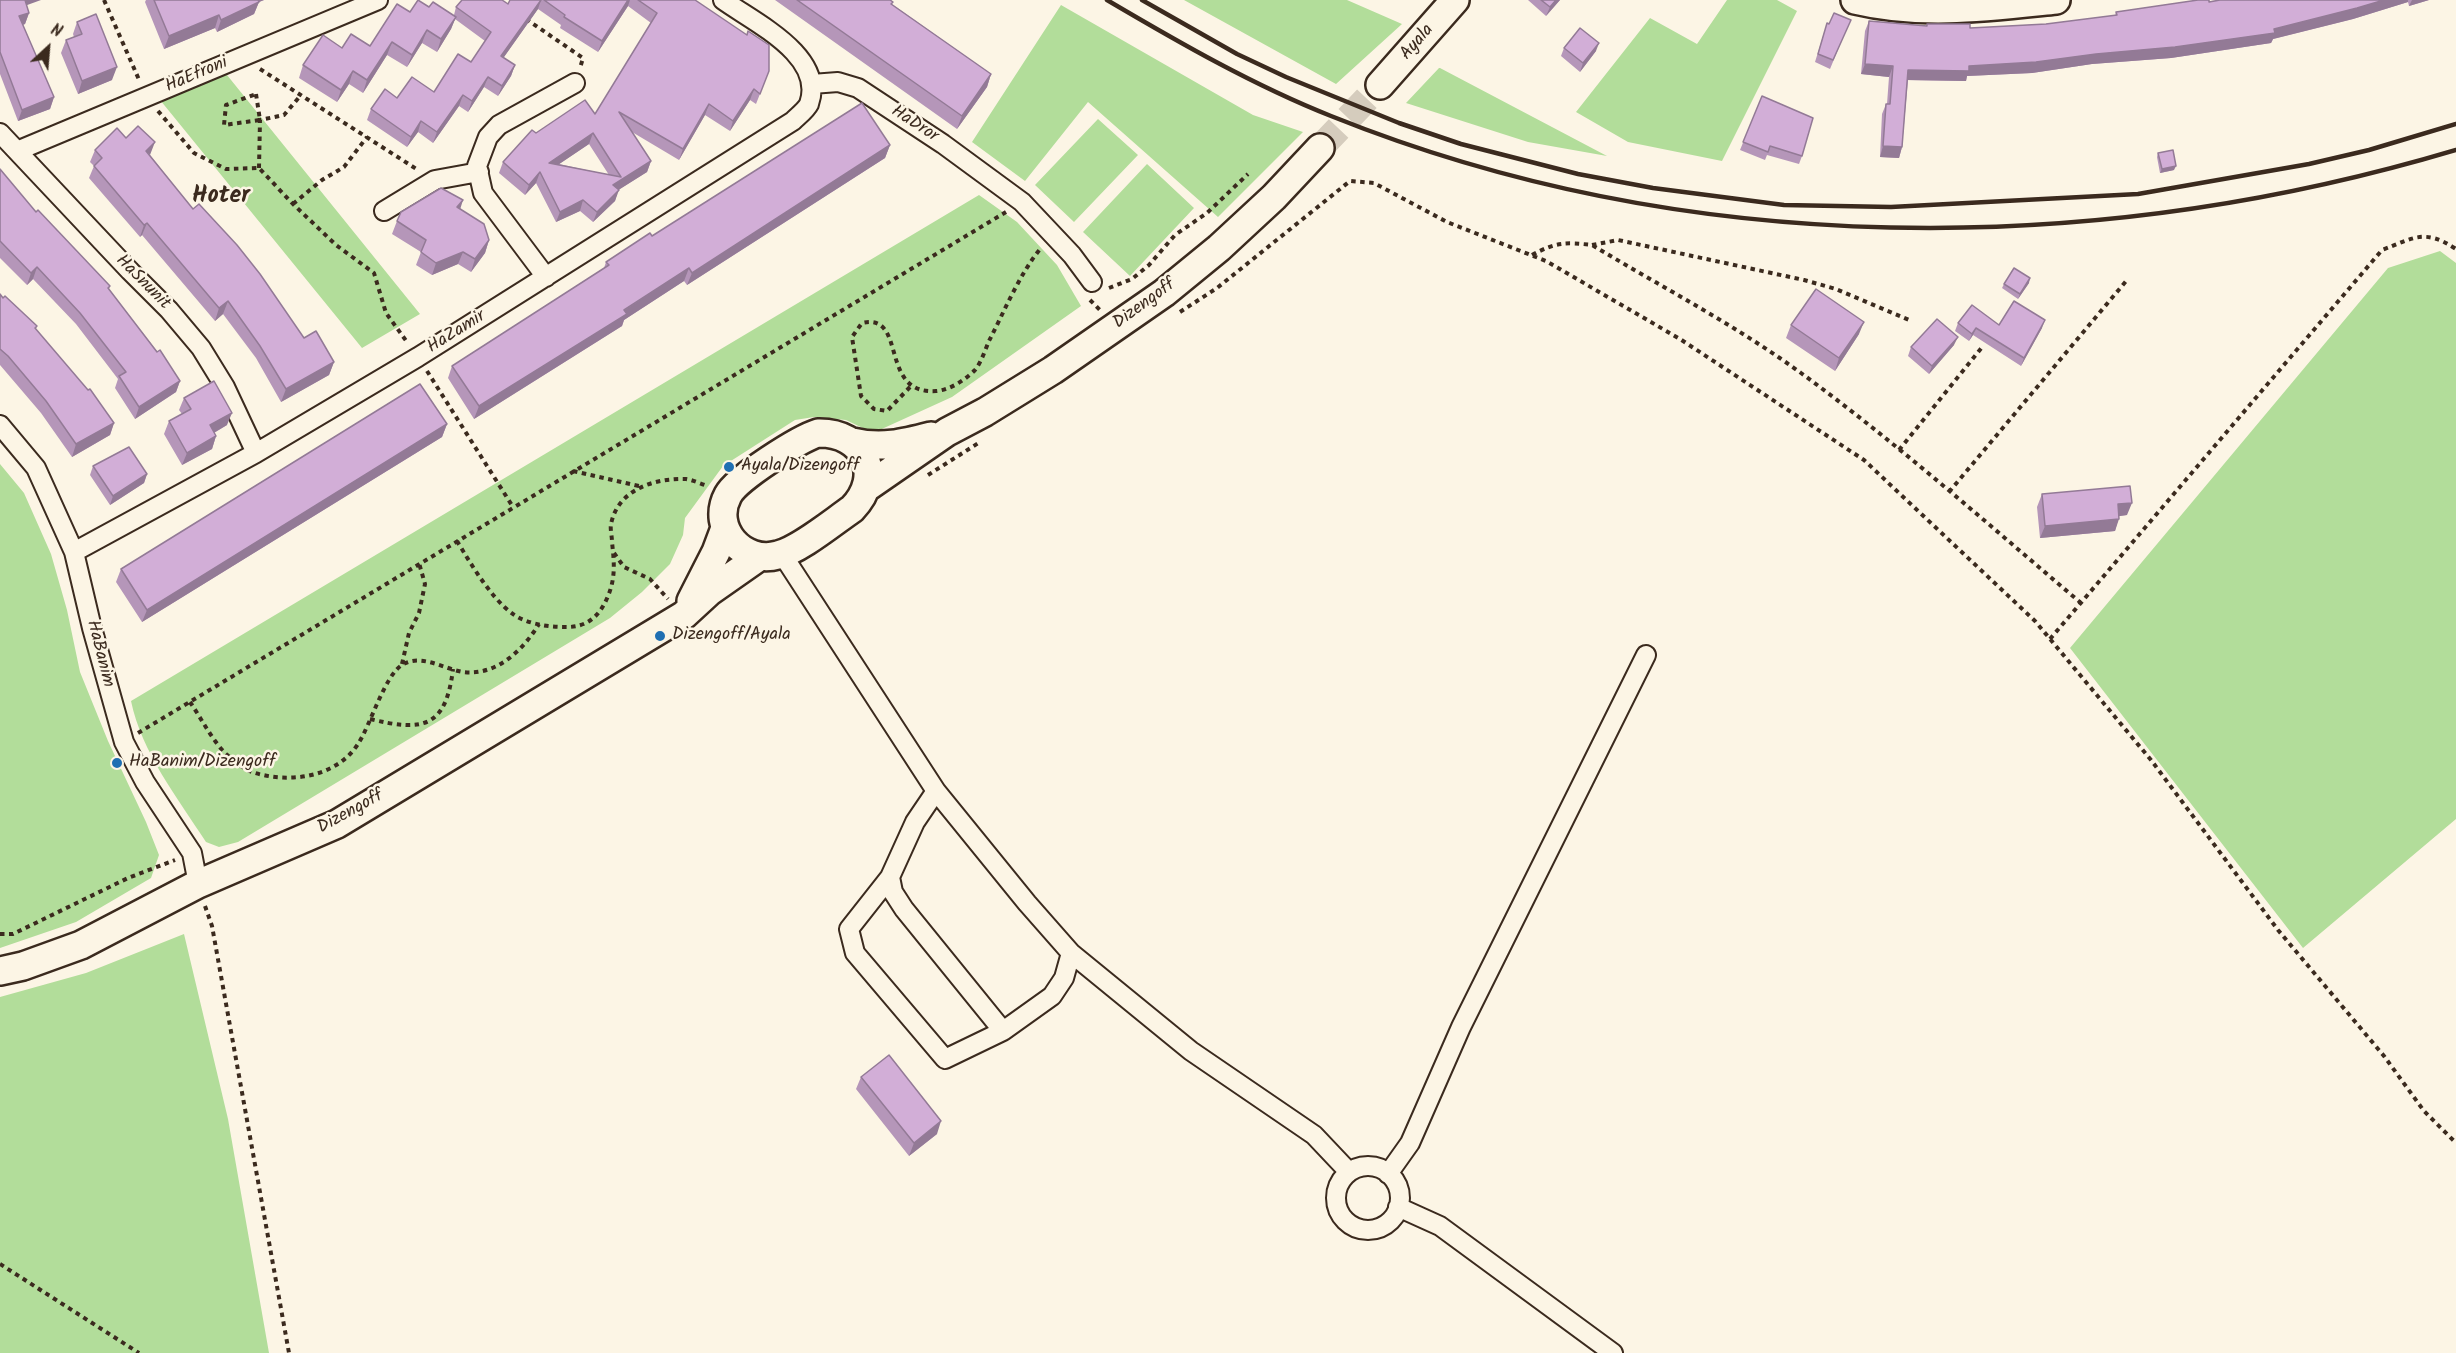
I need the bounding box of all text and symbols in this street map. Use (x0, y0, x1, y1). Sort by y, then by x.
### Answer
north arrow (18, 18, 78, 78)
text: N (46, 18, 66, 45)
street label: Ayala (1397, 21, 1439, 65)
street label: HaEfroni (163, 53, 231, 99)
street label: HaDror (886, 102, 942, 148)
district label: Hoter (192, 184, 250, 212)
street label: HaSnunit (110, 251, 174, 315)
street label: Dizengoff (1110, 275, 1180, 335)
street label: HaZamir (424, 307, 490, 359)
place label: Ayala/Dizengoff (741, 456, 860, 478)
marker: Ayala/Dizengoff (722, 460, 736, 474)
street label: HaBanim (80, 618, 118, 690)
place label: Dizengoff/Ayala (672, 625, 791, 647)
marker: Dizengoff/Ayala (653, 629, 667, 643)
place label: HaBanim/Dizengoff (129, 752, 276, 774)
marker: HaBanim/Dizengoff (110, 756, 124, 770)
street label: Dizengoff (314, 786, 388, 840)

